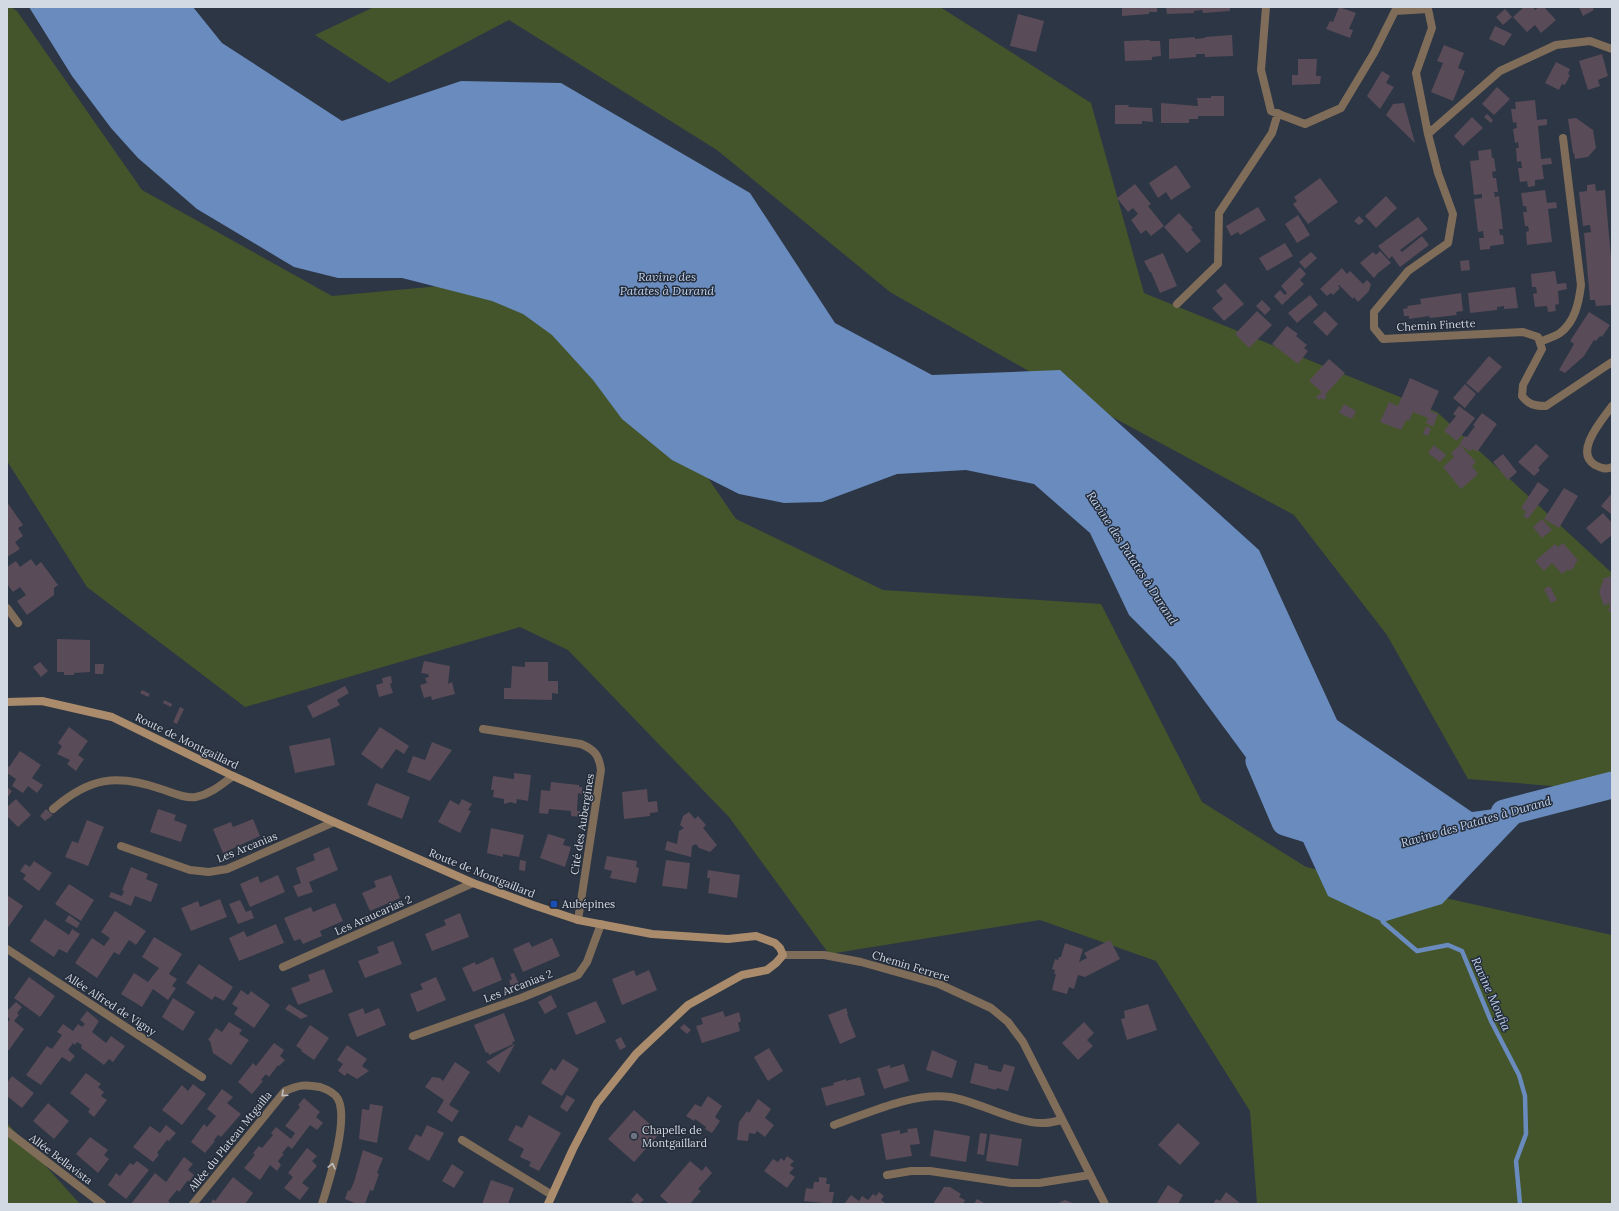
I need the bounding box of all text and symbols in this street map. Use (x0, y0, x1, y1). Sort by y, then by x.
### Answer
water label: Ravine des Patates à Durand (620, 269, 715, 298)
street label: Chemin Finette (1396, 316, 1476, 334)
water label: Ravine des Patates à Durand (1084, 488, 1181, 627)
street label: Route de Montgaillard (133, 710, 241, 772)
street label: Cité des Aubergines (567, 772, 597, 876)
water label: Ravine des Patates à Durand (1399, 793, 1553, 850)
street label: Les Arcanias (215, 829, 279, 865)
street label: Route de Montgaillard (427, 845, 538, 901)
street label: Les Araucarias 2 (332, 892, 414, 938)
place label: Aubépines (561, 897, 615, 911)
marker: Aubépines (549, 899, 559, 909)
street label: Chemin Ferrere (870, 948, 952, 984)
water label: Ravine Moufia (1469, 955, 1515, 1033)
street label: Les Arcanias 2 (482, 966, 555, 1006)
street label: Allée Alfred de Vigny (62, 969, 159, 1039)
street label: Allée du Plateau Mtgailla (185, 1088, 275, 1195)
one-way arrow (281, 1089, 289, 1097)
place label: Chapelle de Montgaillard (642, 1123, 707, 1150)
street label: Allée Bellavista (26, 1130, 96, 1188)
marker: Chapelle de Montgaillard (629, 1131, 639, 1141)
one-way arrow (328, 1163, 336, 1170)

